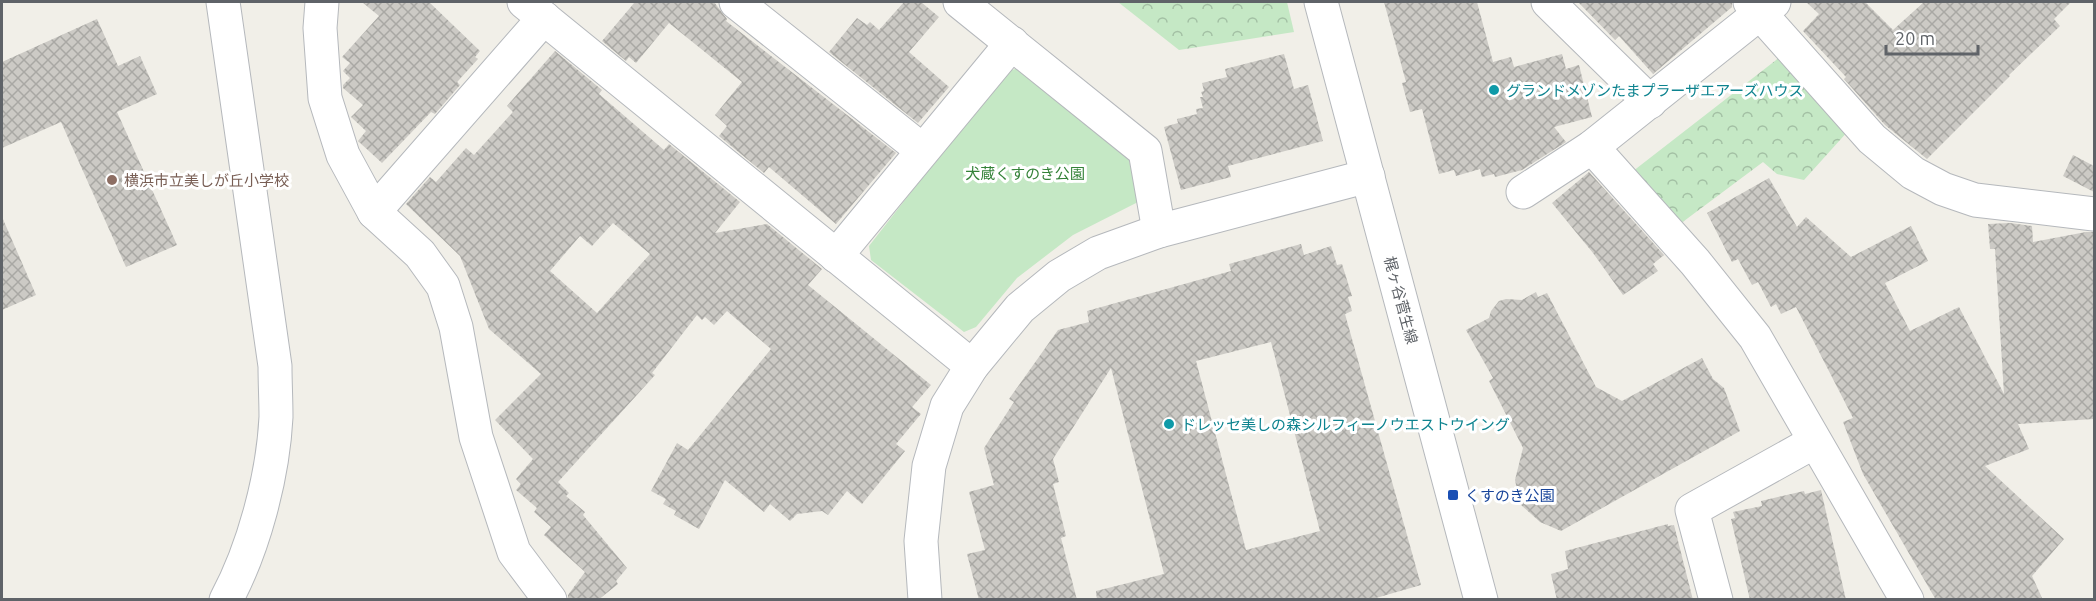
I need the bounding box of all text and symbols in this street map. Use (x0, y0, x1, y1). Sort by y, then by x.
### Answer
scale bar (1886, 18, 1978, 56)
text: 20 m (1895, 28, 1935, 48)
place label: グランドメゾンたまプラーザエアーズハウス (1506, 82, 1804, 99)
marker: グランドメゾンたまプラーザエアーズハウス (1487, 83, 1501, 97)
park label: 犬蔵くすのき公園 (965, 165, 1085, 182)
place label: 横浜市立美しが丘小学校 (124, 172, 289, 189)
marker: 横浜市立美しが丘小学校 (105, 173, 119, 187)
street label: 梶ヶ谷菅生線 (1381, 254, 1421, 346)
place label: ドレッセ美しの森シルフィーノウエストウイング (1181, 416, 1510, 433)
marker: ドレッセ美しの森シルフィーノウエストウイング (1162, 417, 1176, 431)
place label: くすのき公園 (1465, 487, 1555, 504)
marker: くすのき公園 (1446, 488, 1460, 502)

